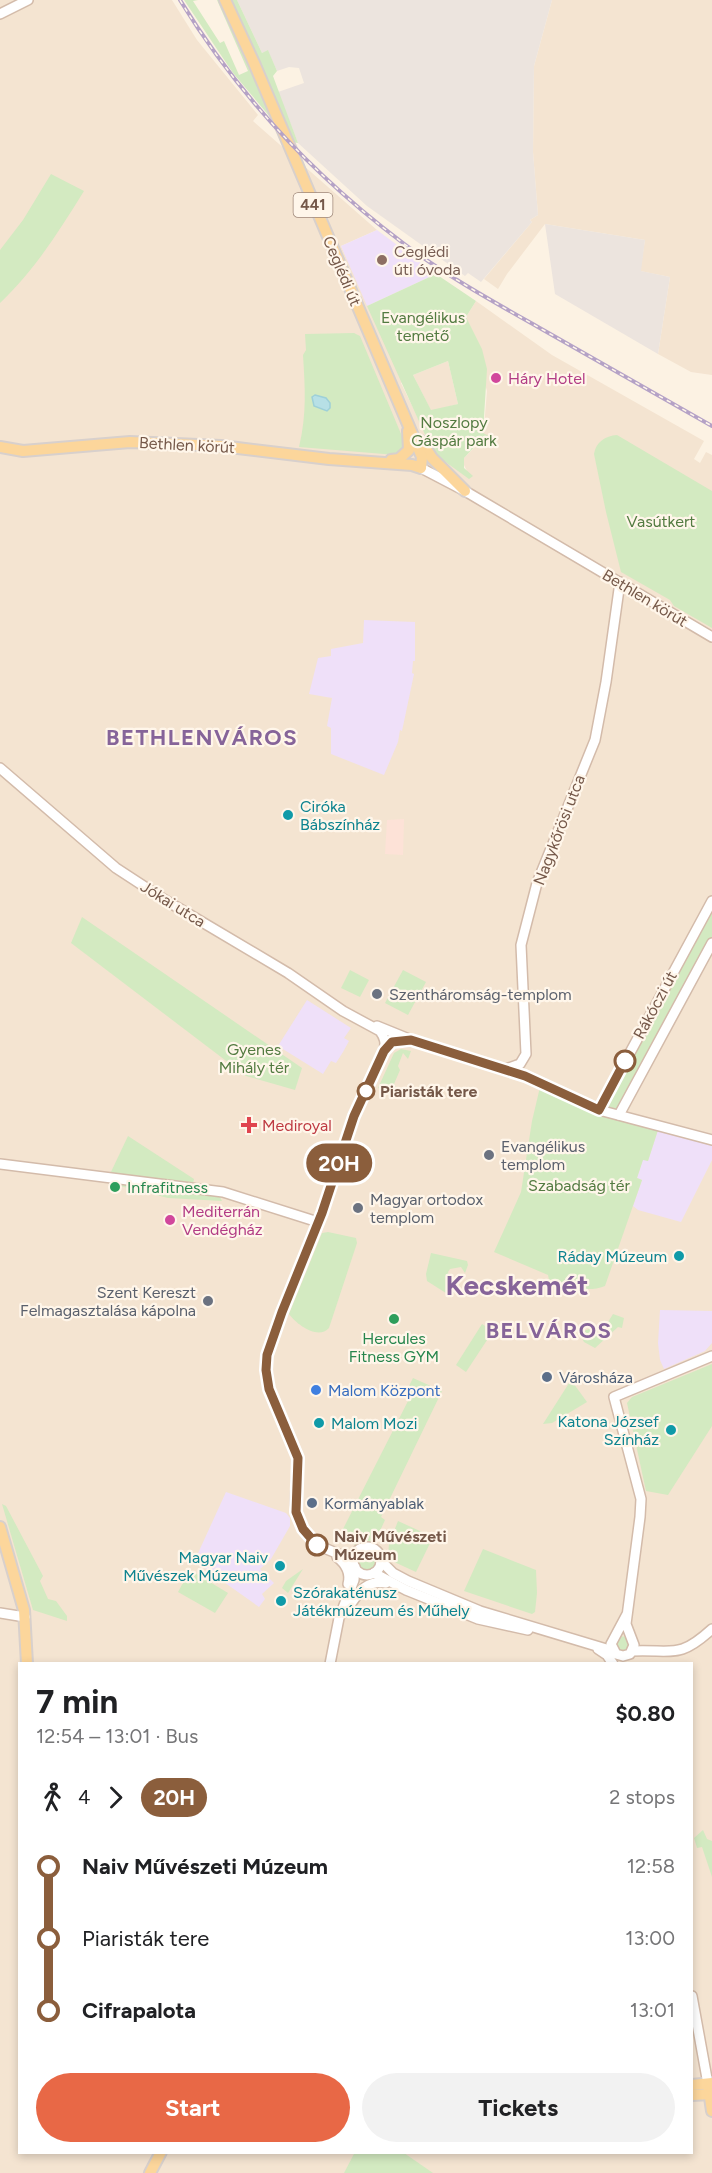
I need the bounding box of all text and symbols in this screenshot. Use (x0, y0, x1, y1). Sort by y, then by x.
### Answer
road number: 441 (294, 193, 332, 217)
street label: Ceglédi út (319, 233, 365, 309)
place label: Ceglédi úti óvoda (394, 242, 461, 279)
marker: Ceglédi úti óvoda (375, 253, 389, 267)
park label: Evangélikus temető (381, 308, 465, 345)
place label: Háry Hotel (508, 369, 586, 388)
marker: Háry Hotel (489, 371, 503, 385)
park label: Noszlopy Gáspár park (411, 413, 497, 450)
street label: Bethlen körút (139, 433, 235, 457)
park label: Vasútkert (627, 512, 695, 531)
street label: Bethlen körút (599, 565, 691, 631)
district label: BETHLENVÁROS (106, 724, 298, 751)
street label: Nagykőrösi utca (529, 772, 589, 888)
place label: Ciróka Bábszínház (300, 797, 380, 834)
marker: Ciróka Bábszínház (281, 808, 295, 822)
street label: Jókai utca (137, 877, 209, 931)
street label: Rákóczi út (629, 968, 681, 1042)
place label: Szentháromság-templom (389, 985, 572, 1004)
marker: Szentháromság-templom (370, 987, 384, 1001)
park label: Gyenes Mihály tér (219, 1040, 290, 1077)
unlabelled marker (614, 1050, 636, 1072)
marker: Piaristák tere (357, 1082, 375, 1100)
place label: Piaristák tere (380, 1082, 477, 1101)
marker: Mediroyal (240, 1116, 258, 1134)
place label: Mediroyal (262, 1116, 332, 1135)
place label: Evangélikus templom (501, 1137, 585, 1174)
line badge: 20H (304, 1144, 374, 1182)
marker: Evangélikus templom (482, 1148, 496, 1162)
text: 20H (318, 1151, 360, 1176)
park label: Szabadság tér (528, 1176, 631, 1195)
place label: Infrafitness (127, 1178, 208, 1197)
marker: Infrafitness (108, 1180, 122, 1194)
place label: Magyar ortodox templom (370, 1190, 483, 1227)
marker: Magyar ortodox templom (351, 1201, 365, 1215)
place label: Mediterrán Vendégház (182, 1202, 263, 1239)
marker: Mediterrán Vendégház (163, 1213, 177, 1227)
place label: Ráday Múzeum (557, 1247, 667, 1266)
marker: Ráday Múzeum (672, 1249, 686, 1263)
district label: Kecskemét (446, 1268, 588, 1302)
place label: Szent Kereszt Felmagasztalása kápolna (20, 1283, 196, 1320)
marker: Szent Kereszt Felmagasztalása kápolna (201, 1294, 215, 1308)
marker: Hercules Fitness GYM (387, 1312, 401, 1326)
district label: BELVÁROS (486, 1317, 612, 1344)
place label: Hercules Fitness GYM (349, 1329, 439, 1366)
place label: Városháza (559, 1368, 633, 1387)
marker: Városháza (540, 1370, 554, 1384)
place label: Malom Központ (328, 1381, 441, 1400)
marker: Malom Központ (309, 1383, 323, 1397)
place label: Katona József Színház (557, 1412, 659, 1449)
place label: Malom Mozi (331, 1414, 417, 1433)
marker: Malom Mozi (312, 1416, 326, 1430)
marker: Katona József Színház (664, 1423, 678, 1437)
place label: Kormányablak (324, 1494, 424, 1513)
marker: Kormányablak (305, 1496, 319, 1510)
place label: Naiv Művészeti Múzeum (334, 1527, 447, 1564)
marker: Naiv Művészeti Múzeum (306, 1534, 328, 1556)
place label: Magyar Naiv Művészek Múzeuma (123, 1548, 269, 1585)
marker: Magyar Naiv Művészek Múzeuma (273, 1559, 287, 1573)
place label: Szórakaténusz Játékmúzeum és Műhely (293, 1583, 470, 1620)
marker: Szórakaténusz Játékmúzeum és Műhely (274, 1594, 288, 1608)
text: 7 min (36, 1682, 118, 1721)
text: $0.80 (615, 1700, 675, 1727)
text: 12:54 – 13:01 · Bus (36, 1724, 198, 1748)
icon: walk (36, 1781, 69, 1814)
icon: forward (99, 1781, 132, 1814)
text: 4 (78, 1785, 90, 1809)
text: 20H (153, 1785, 195, 1810)
text: 2 stops (609, 1785, 675, 1809)
text: Naiv Művészeti Múzeum (82, 1853, 328, 1880)
text: 12:58 (627, 1854, 675, 1878)
text: Piaristák tere (82, 1925, 209, 1952)
text: 13:00 (625, 1926, 675, 1950)
text: Cifrapalota (82, 1997, 196, 2024)
text: 13:01 (630, 1998, 675, 2022)
button: Start (36, 2073, 350, 2142)
button: Tickets (362, 2073, 675, 2142)

